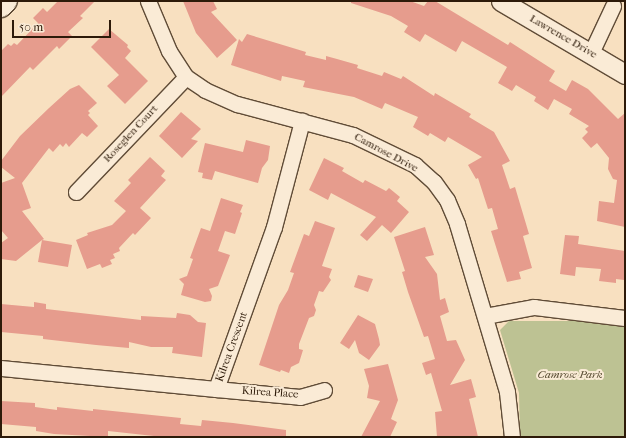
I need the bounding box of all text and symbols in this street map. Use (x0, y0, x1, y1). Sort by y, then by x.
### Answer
scale bar (14, 12, 113, 38)
street label: Lawrence Drive (527, 12, 599, 62)
text: 50 m (19, 20, 43, 34)
street label: Roseglen Court (101, 103, 161, 165)
street label: Camrose Drive (352, 131, 420, 175)
street label: Kilrea Crescent (213, 310, 251, 384)
park label: Camrose Park (537, 368, 603, 382)
street label: Kilrea Place (241, 384, 299, 402)

